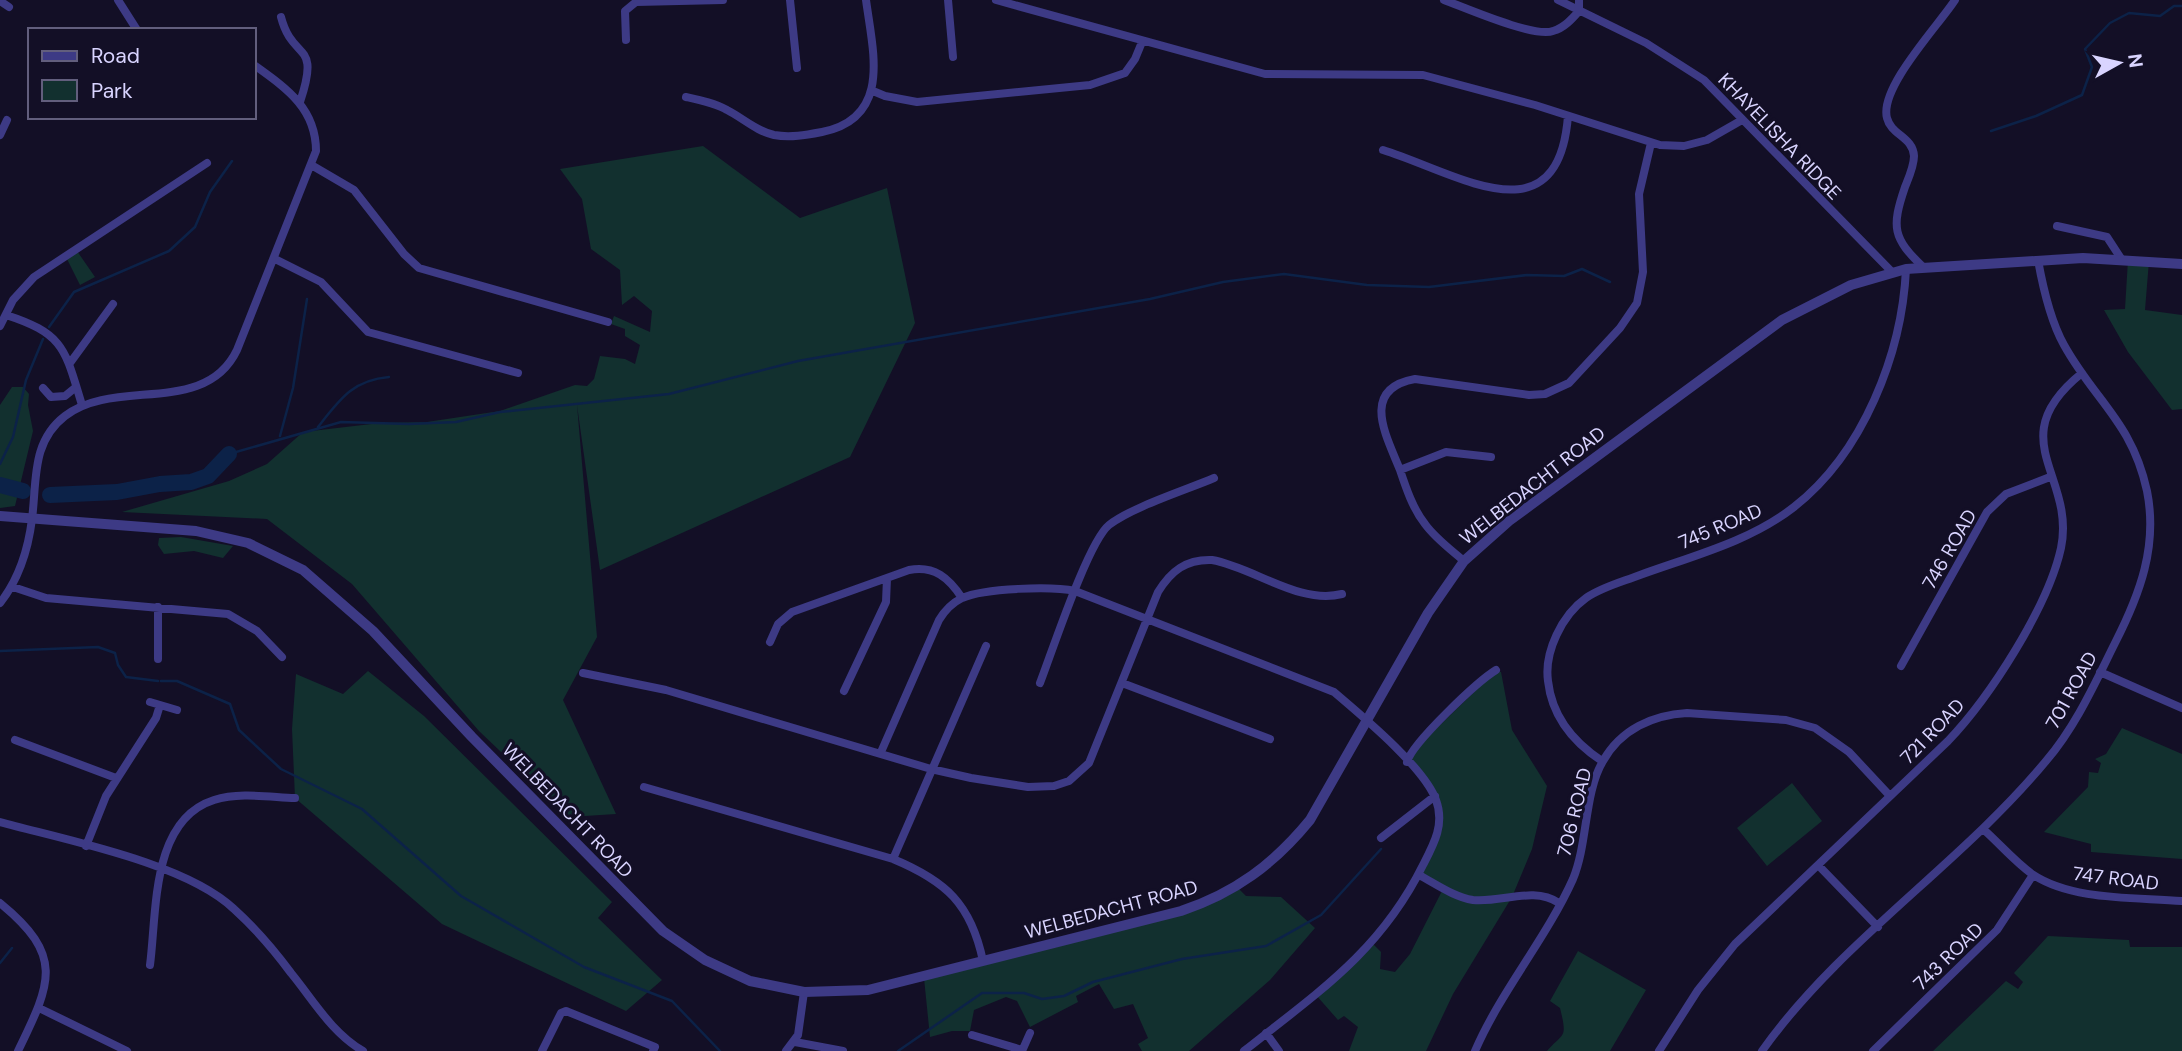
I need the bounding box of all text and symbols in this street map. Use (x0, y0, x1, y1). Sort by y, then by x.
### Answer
legend (28, 28, 256, 119)
north arrow (2084, 28, 2154, 98)
text: Road (91, 42, 140, 70)
text: N (2122, 52, 2149, 69)
street label: KHAYELISHA RIDGE (1713, 68, 1847, 205)
text: Park (91, 77, 133, 105)
street label: WELBEDACHT ROAD (1454, 421, 1610, 550)
street label: 745 ROAD (1675, 498, 1766, 555)
street label: 746 ROAD (1917, 505, 1982, 594)
street label: 701 ROAD (2040, 647, 2103, 733)
street label: 721 ROAD (1895, 693, 1970, 770)
street label: WELBEDACHT ROAD (497, 738, 639, 883)
street label: 706 ROAD (1551, 765, 1598, 859)
street label: 747 ROAD (2071, 861, 2160, 896)
street label: WELBEDACHT ROAD (1022, 874, 1200, 945)
street label: 743 ROAD (1908, 917, 1989, 996)

